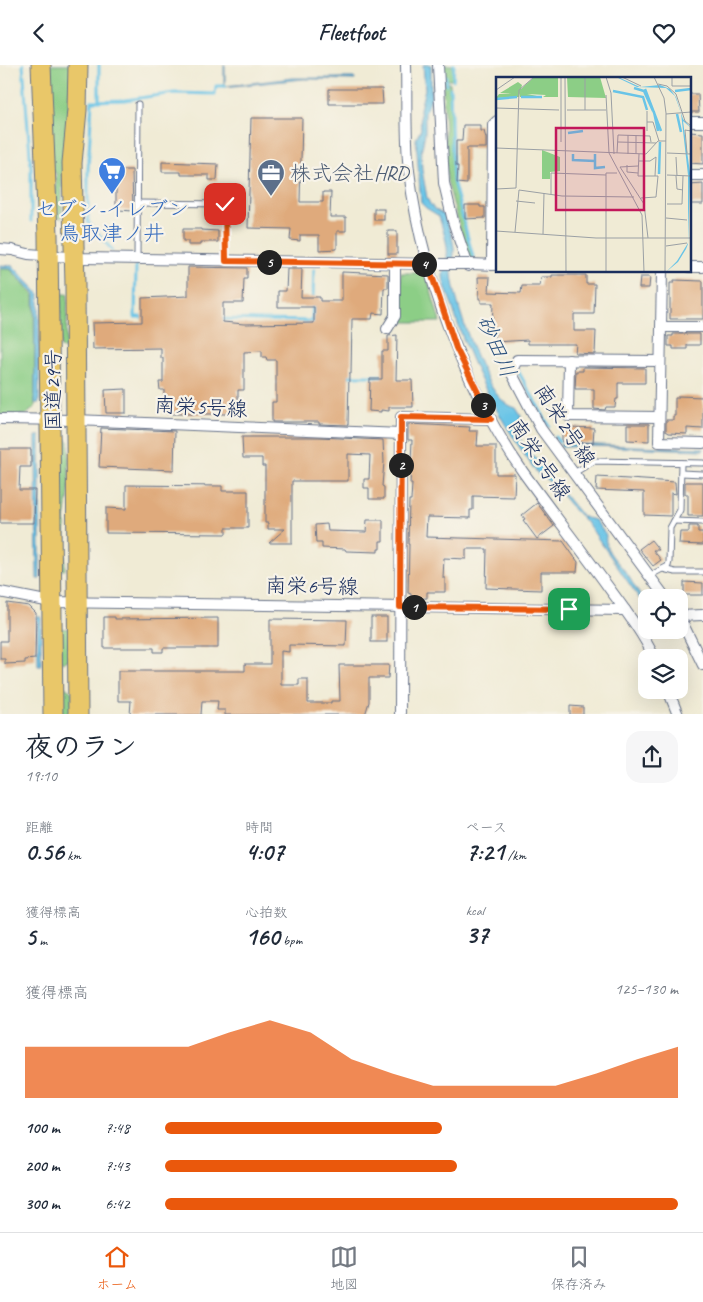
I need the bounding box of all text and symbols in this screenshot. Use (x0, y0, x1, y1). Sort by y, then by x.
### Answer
icon: back (25, 19, 53, 47)
text: Fleetfoot (318, 19, 385, 47)
icon: heart (650, 19, 678, 47)
inset map (496, 77, 690, 273)
supermarket icon: セブン-イレブン 鳥取津ノ井 (97, 156, 127, 195)
office icon: 株式会社HRD (256, 158, 286, 197)
place label: 株式会社HRD (290, 160, 410, 186)
pin (204, 183, 246, 225)
icon: check (211, 190, 239, 218)
place label: セブン-イレブン 鳥取津ノ井 (35, 196, 189, 246)
pin: 5 (256, 249, 282, 275)
pin: 4 (412, 251, 436, 277)
text: 5 (266, 254, 273, 271)
text: 4 (421, 256, 428, 273)
water label: 砂田川 (470, 311, 522, 382)
street label: 国道29号 (40, 349, 66, 431)
street label: 南栄2号線 (529, 379, 601, 471)
street label: 南栄5号線 (154, 392, 248, 422)
pin: 3 (470, 393, 496, 417)
text: 3 (480, 397, 487, 414)
street label: 南栄3号線 (503, 413, 577, 505)
pin: 2 (388, 453, 414, 477)
text: 2 (398, 457, 405, 474)
street label: 南栄6号線 (265, 572, 359, 600)
pin (548, 588, 590, 630)
map controls (638, 589, 688, 699)
button: locate (638, 589, 688, 639)
pin: 1 (402, 595, 426, 619)
icon: arrive (555, 595, 583, 623)
text: 1 (411, 599, 418, 616)
button: layers (638, 649, 688, 699)
text: 夜のラン (25, 729, 137, 764)
button: share (626, 731, 678, 783)
text: 19:10 (25, 766, 57, 786)
text: 距離 (25, 819, 53, 836)
text: 時間 (245, 819, 273, 836)
text: ペース (466, 819, 507, 836)
text: 0.56 (25, 836, 64, 868)
text: 4:07 (245, 836, 284, 868)
text: 7:21 (466, 836, 504, 868)
text: km (64, 847, 81, 864)
text: /km (504, 847, 526, 864)
text: kcal (466, 902, 484, 919)
text: 獲得標高 (25, 904, 81, 921)
text: 心拍数 (245, 904, 287, 921)
text: 37 (466, 919, 488, 951)
text: 5 (25, 921, 36, 953)
text: 160 (245, 921, 280, 953)
text: m (36, 932, 47, 949)
text: bpm (280, 932, 302, 949)
text: 125–130 m (615, 979, 678, 999)
text: 獲得標高 (25, 983, 89, 1003)
text: 100 m (25, 1118, 60, 1138)
text: 7:48 (105, 1118, 130, 1138)
text: 200 m (25, 1156, 60, 1176)
text: 7:43 (105, 1156, 130, 1176)
text: 300 m (25, 1194, 60, 1214)
text: 6:42 (105, 1194, 130, 1214)
tab: ホーム (96, 1243, 138, 1293)
tab: 地図 (330, 1243, 358, 1293)
tab: 保存済み (551, 1243, 607, 1293)

